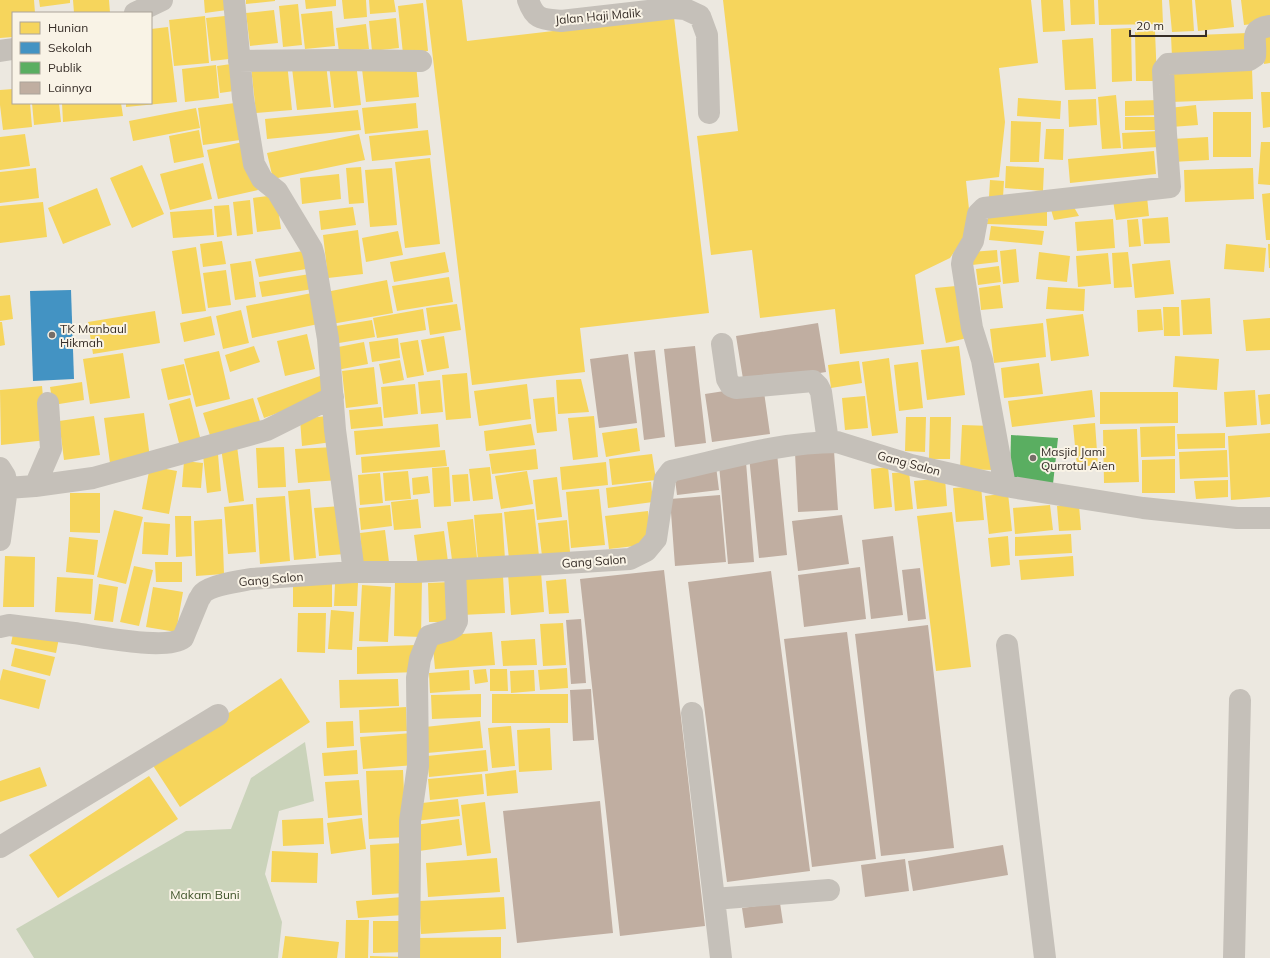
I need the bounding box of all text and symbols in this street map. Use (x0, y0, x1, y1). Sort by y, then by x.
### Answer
street label: Jalan Haji Malik (555, 5, 642, 27)
legend (12, 12, 152, 104)
scale bar (1130, 12, 1206, 38)
text: 20 m (1136, 18, 1164, 33)
text: Hunian (48, 20, 88, 35)
text: Sekolah (48, 40, 92, 55)
text: Publik (48, 60, 83, 75)
text: Lainnya (48, 80, 92, 95)
place label: TK Manbaul Hikmah (60, 321, 127, 350)
marker: TK Manbaul Hikmah (47, 330, 57, 340)
place label: Masjid Jami Qurrotul Aien (1041, 444, 1115, 473)
street label: Gang Salon (876, 447, 942, 479)
marker: Masjid Jami Qurrotul Aien (1028, 453, 1038, 463)
street label: Gang Salon (561, 551, 627, 571)
street label: Gang Salon (238, 569, 304, 589)
park label: Makam Buni (170, 887, 240, 902)

